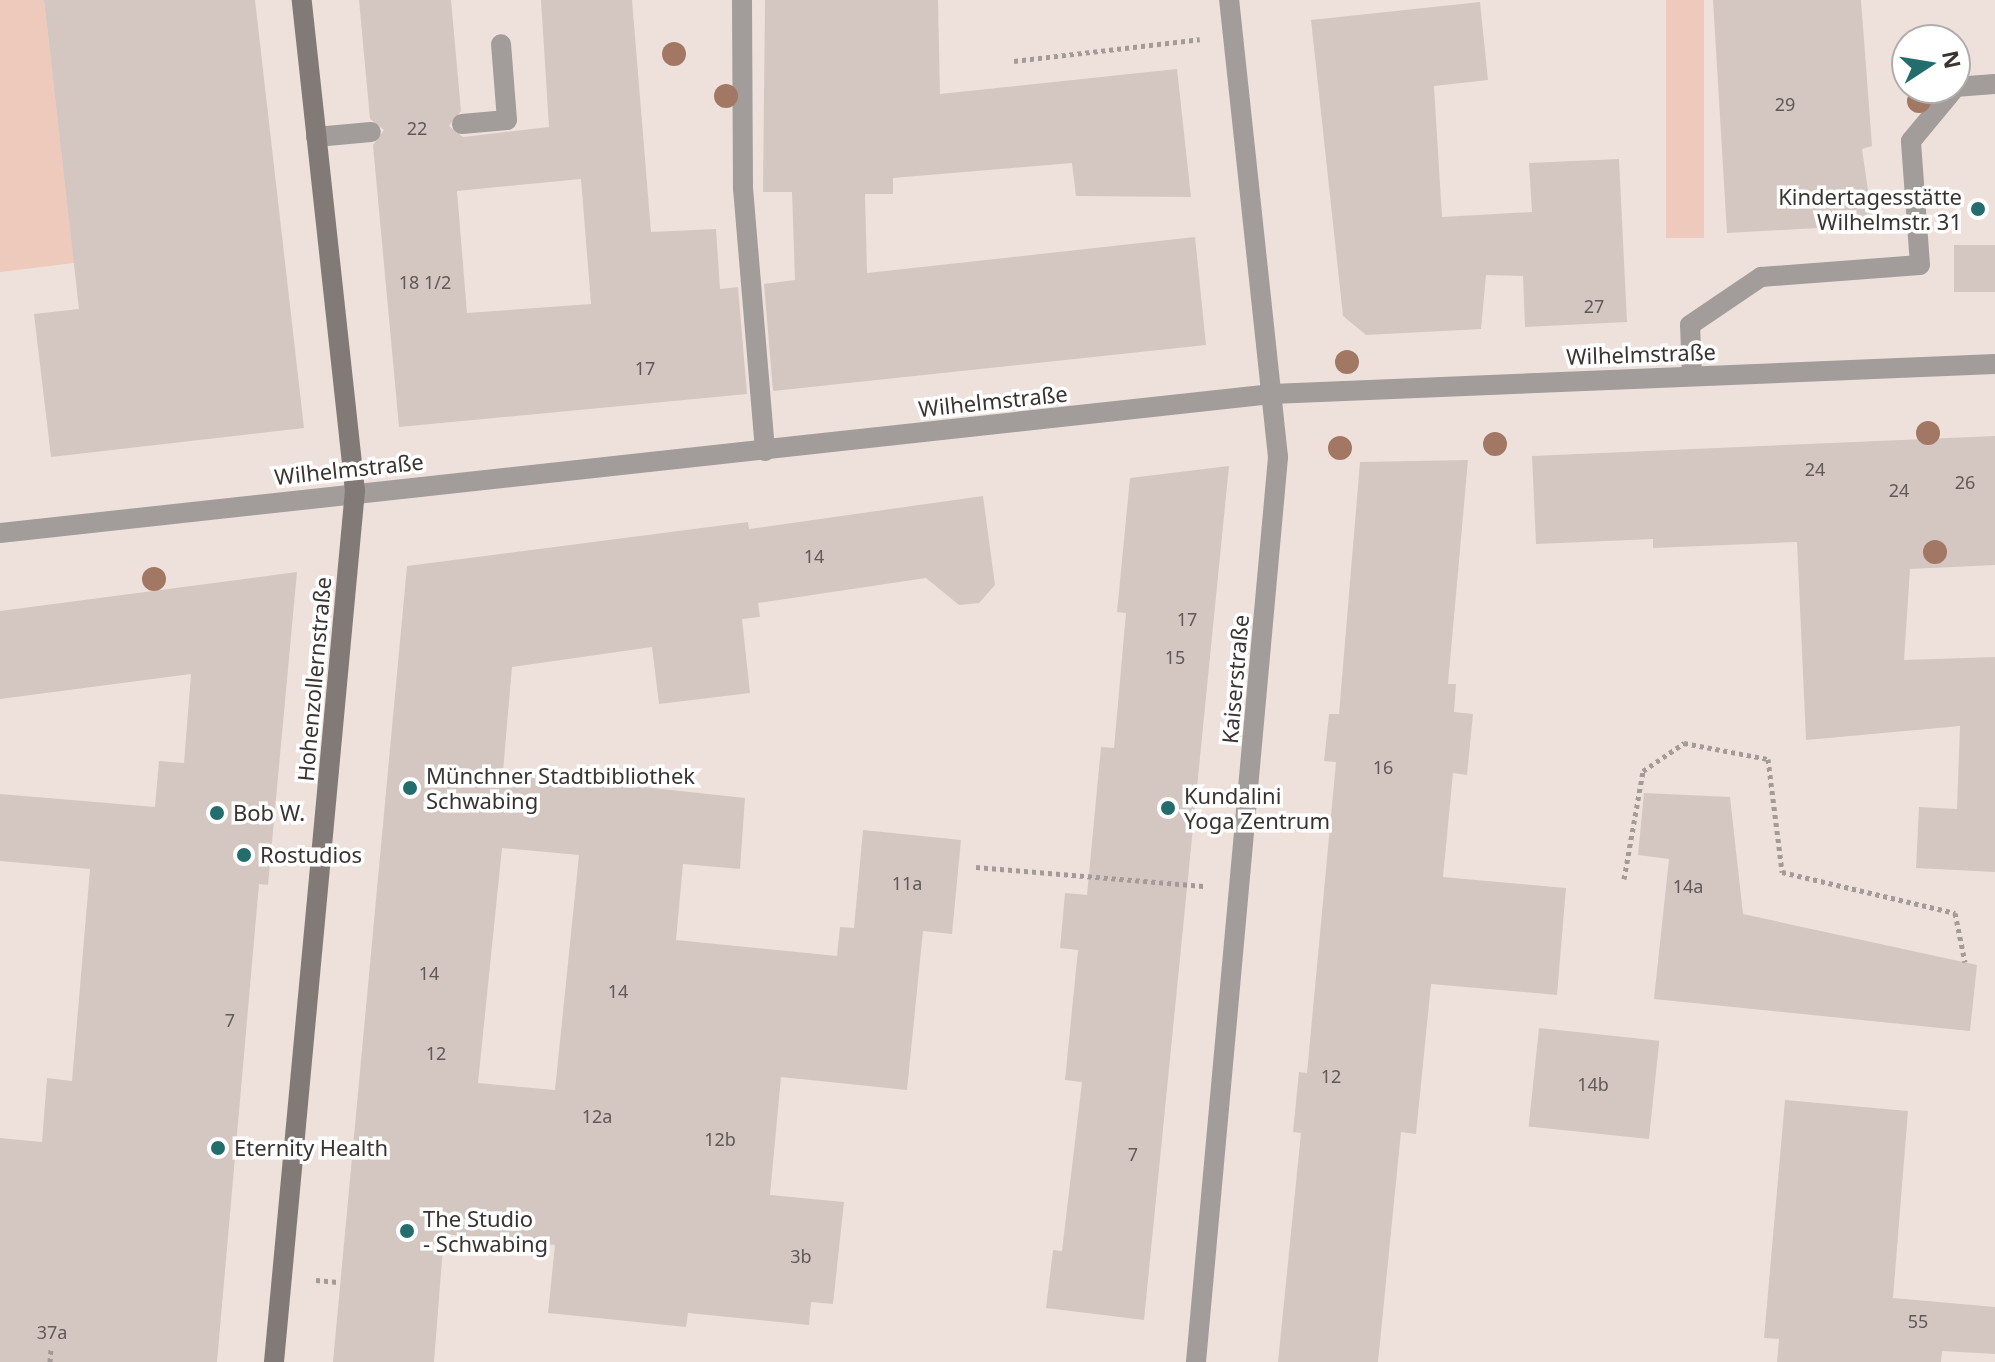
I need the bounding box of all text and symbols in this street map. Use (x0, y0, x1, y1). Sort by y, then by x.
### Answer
north arrow (1891, 24, 1971, 104)
text: N (1936, 48, 1969, 71)
house number: 29 (1775, 93, 1795, 115)
house number: 22 (407, 117, 427, 139)
place label: Kindertagesstätte Wilhelmstr. 31 (1778, 183, 1962, 234)
marker: Kindertagesstätte Wilhelmstr. 31 (1969, 200, 1987, 218)
house number: 18 1/2 (399, 271, 451, 293)
house number: 27 (1584, 295, 1604, 317)
street label: Wilhelmstraße (1566, 338, 1716, 370)
house number: 17 (635, 357, 655, 379)
street label: Wilhelmstraße (917, 380, 1069, 422)
street label: Wilhelmstraße (273, 448, 425, 490)
house number: 24 (1805, 458, 1825, 480)
house number: 26 (1955, 471, 1975, 493)
house number: 24 (1889, 479, 1909, 501)
house number: 14 (804, 545, 824, 567)
street label: Hohenzollernstraße (292, 576, 336, 782)
house number: 17 (1177, 608, 1197, 630)
street label: Kaiserstraße (1216, 613, 1254, 745)
house number: 15 (1165, 646, 1185, 668)
house number: 16 (1373, 756, 1393, 778)
place label: Münchner Stadtbibliothek Schwabing (426, 762, 695, 814)
marker: Münchner Stadtbibliothek Schwabing (401, 779, 419, 797)
place label: Kundalini Yoga Zentrum (1184, 782, 1330, 834)
marker: Kundalini Yoga Zentrum (1159, 799, 1177, 817)
place label: Bob W. (233, 800, 305, 826)
marker: Bob W. (208, 804, 226, 822)
place label: Rostudios (260, 842, 362, 868)
marker: Rostudios (235, 846, 253, 864)
house number: 11a (892, 872, 922, 894)
house number: 14a (1673, 875, 1703, 897)
house number: 14 (419, 962, 439, 984)
house number: 14 (608, 980, 628, 1002)
house number: 7 (225, 1009, 235, 1031)
house number: 12 (426, 1042, 446, 1064)
house number: 12 (1321, 1065, 1341, 1087)
house number: 14b (1577, 1073, 1609, 1095)
house number: 12a (582, 1105, 612, 1127)
house number: 12b (704, 1128, 736, 1150)
place label: Eternity Health (234, 1135, 388, 1161)
marker: Eternity Health (209, 1139, 227, 1157)
house number: 7 (1128, 1143, 1138, 1165)
place label: The Studio - Schwabing (423, 1205, 548, 1256)
marker: The Studio - Schwabing (398, 1222, 416, 1240)
house number: 3b (790, 1245, 812, 1267)
house number: 55 (1908, 1310, 1928, 1332)
house number: 37a (37, 1321, 67, 1343)

